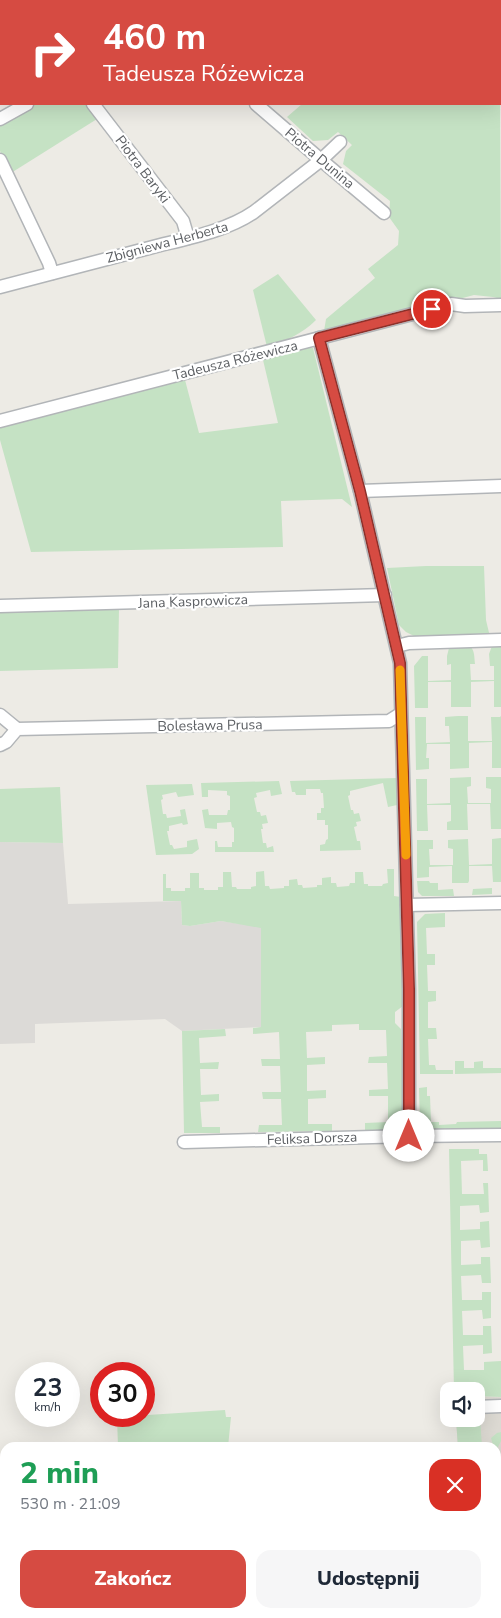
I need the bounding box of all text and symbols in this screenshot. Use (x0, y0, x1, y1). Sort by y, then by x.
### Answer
text: 460 m (103, 14, 206, 61)
icon: right (20, 20, 85, 85)
text: Tadeusza Różewicza (103, 59, 305, 89)
street label: Piotra Dunina (281, 124, 359, 193)
street label: Piotra Baryki (111, 131, 174, 207)
street label: Zbigniewa Herberta (104, 217, 230, 268)
pin (411, 288, 453, 330)
icon: arrive (418, 295, 446, 323)
street label: Tadeusza Różewicza (171, 336, 300, 385)
street label: Jana Kasprowicza (137, 590, 248, 613)
street label: Bolesława Prusa (157, 715, 263, 736)
position arrow (382, 1109, 434, 1161)
street label: Feliksa Dorsza (266, 1127, 358, 1150)
speed limit sign: 30 (90, 1362, 155, 1427)
text: 23 (32, 1371, 63, 1405)
map controls (440, 1382, 485, 1427)
button: sound (440, 1382, 485, 1427)
text: km/h (34, 1399, 61, 1415)
text: 2 min (20, 1453, 99, 1494)
button: close (429, 1459, 481, 1511)
text: 530 m · 21:09 (20, 1493, 121, 1515)
button: Zakończ (20, 1550, 246, 1608)
button: Udostępnij (256, 1550, 481, 1608)

